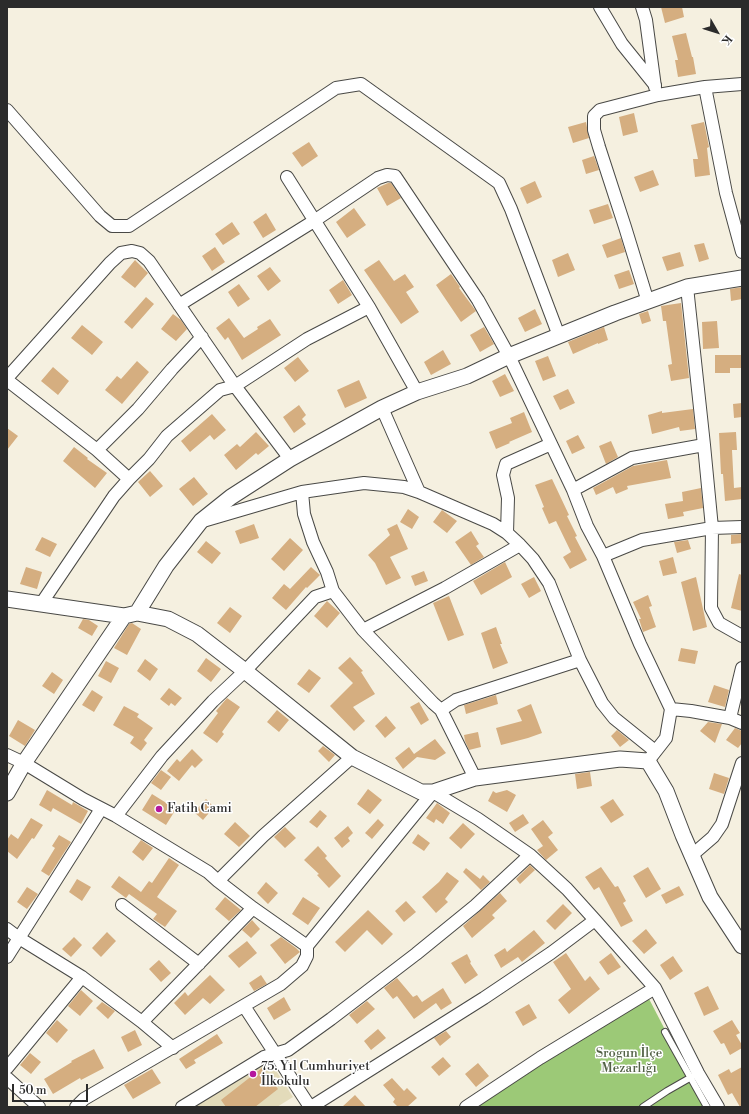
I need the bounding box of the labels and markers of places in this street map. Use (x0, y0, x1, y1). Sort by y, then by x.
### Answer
place label: Fatih Cami (167, 801, 232, 817)
marker: Fatih Cami (154, 804, 164, 814)
place label: 75. Yıl Cumhuriyet İlkokulu (261, 1059, 370, 1090)
marker: 75. Yıl Cumhuriyet İlkokulu (248, 1069, 258, 1079)

